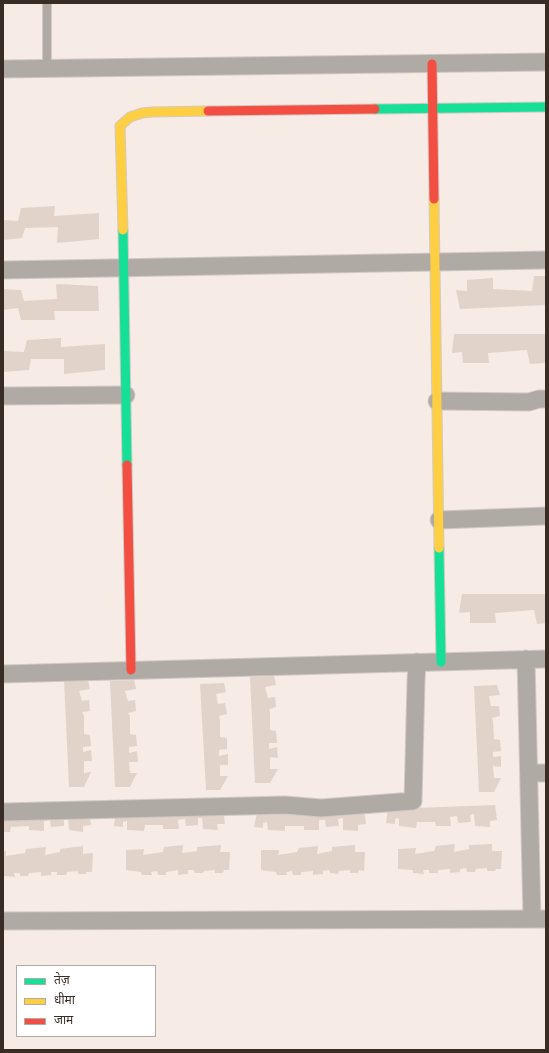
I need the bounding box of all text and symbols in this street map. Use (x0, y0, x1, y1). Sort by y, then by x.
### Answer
legend (16, 965, 156, 1037)
text: तेज़ (54, 973, 70, 987)
text: धीमा (54, 993, 75, 1007)
text: जाम (54, 1013, 73, 1027)

